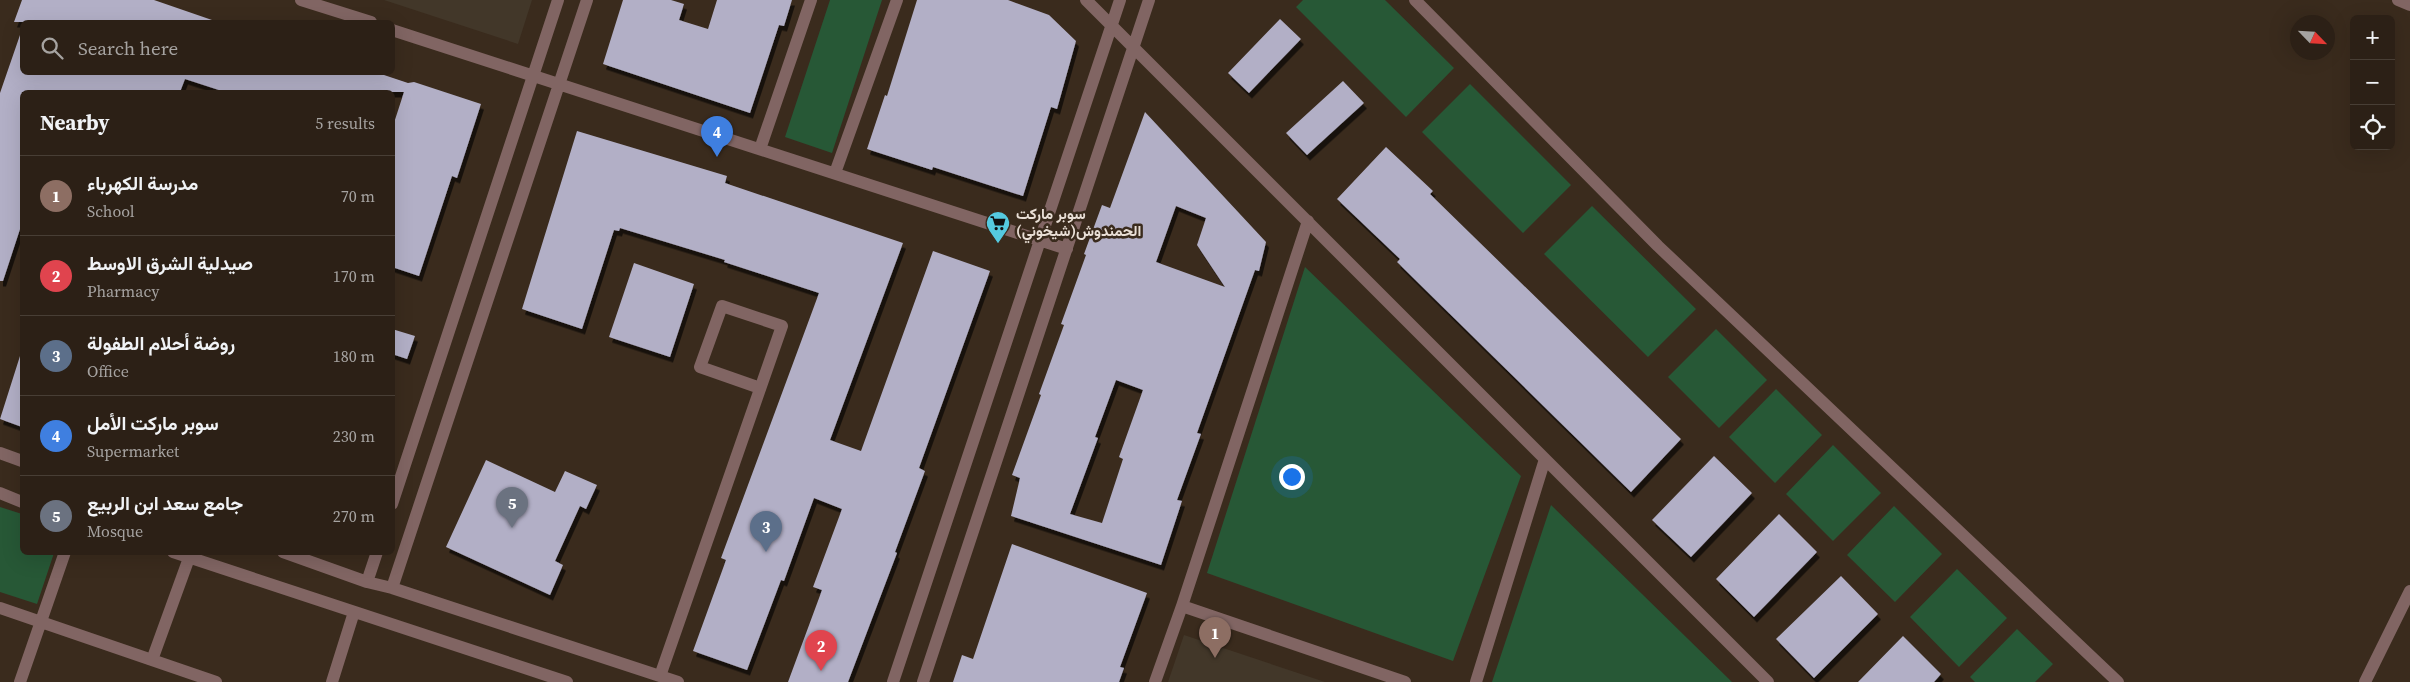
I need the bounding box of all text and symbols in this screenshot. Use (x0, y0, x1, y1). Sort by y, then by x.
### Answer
north arrow (2290, 15, 2335, 60)
map controls (2350, 15, 2395, 150)
button: + (2350, 15, 2395, 60)
search box (20, 20, 395, 75)
icon: search (38, 34, 66, 62)
text: Search here (78, 35, 178, 61)
button: − (2350, 60, 2395, 105)
button: locate (2350, 105, 2395, 150)
text: Nearby (40, 108, 110, 137)
text: 5 results (315, 112, 375, 134)
pin: 4 (701, 116, 733, 157)
text: مدرسة الكهرباء (87, 170, 198, 196)
text: 1 (52, 185, 60, 207)
text: 70 m (341, 185, 375, 207)
text: School (87, 200, 135, 222)
place label: سوبر ماركت الحمندوش(شيخوني) (1016, 203, 1141, 244)
supermarket icon: سوبر ماركت الحمندوش(شيخوني) (985, 210, 1011, 244)
text: صيدلية الشرق الاوسط (87, 250, 253, 276)
text: 2 (52, 265, 60, 287)
text: 170 m (333, 265, 375, 287)
text: Pharmacy (87, 280, 159, 302)
text: روضة أحلام الطفولة (87, 330, 235, 356)
text: 3 (52, 345, 60, 367)
text: 180 m (333, 345, 375, 367)
text: Office (87, 360, 129, 382)
text: سوبر ماركت الأمل (87, 410, 219, 436)
text: 4 (52, 425, 60, 447)
text: 230 m (333, 425, 375, 447)
text: Supermarket (87, 440, 179, 462)
your location (1279, 464, 1305, 490)
pin: 5 (496, 487, 528, 528)
text: جامع سعد ابن الربيع (87, 490, 243, 516)
text: 5 (52, 505, 60, 527)
text: 270 m (333, 505, 375, 527)
pin: 3 (750, 511, 782, 552)
text: Mosque (87, 520, 143, 542)
pin: 1 (1199, 617, 1231, 658)
pin: 2 (805, 630, 837, 671)

